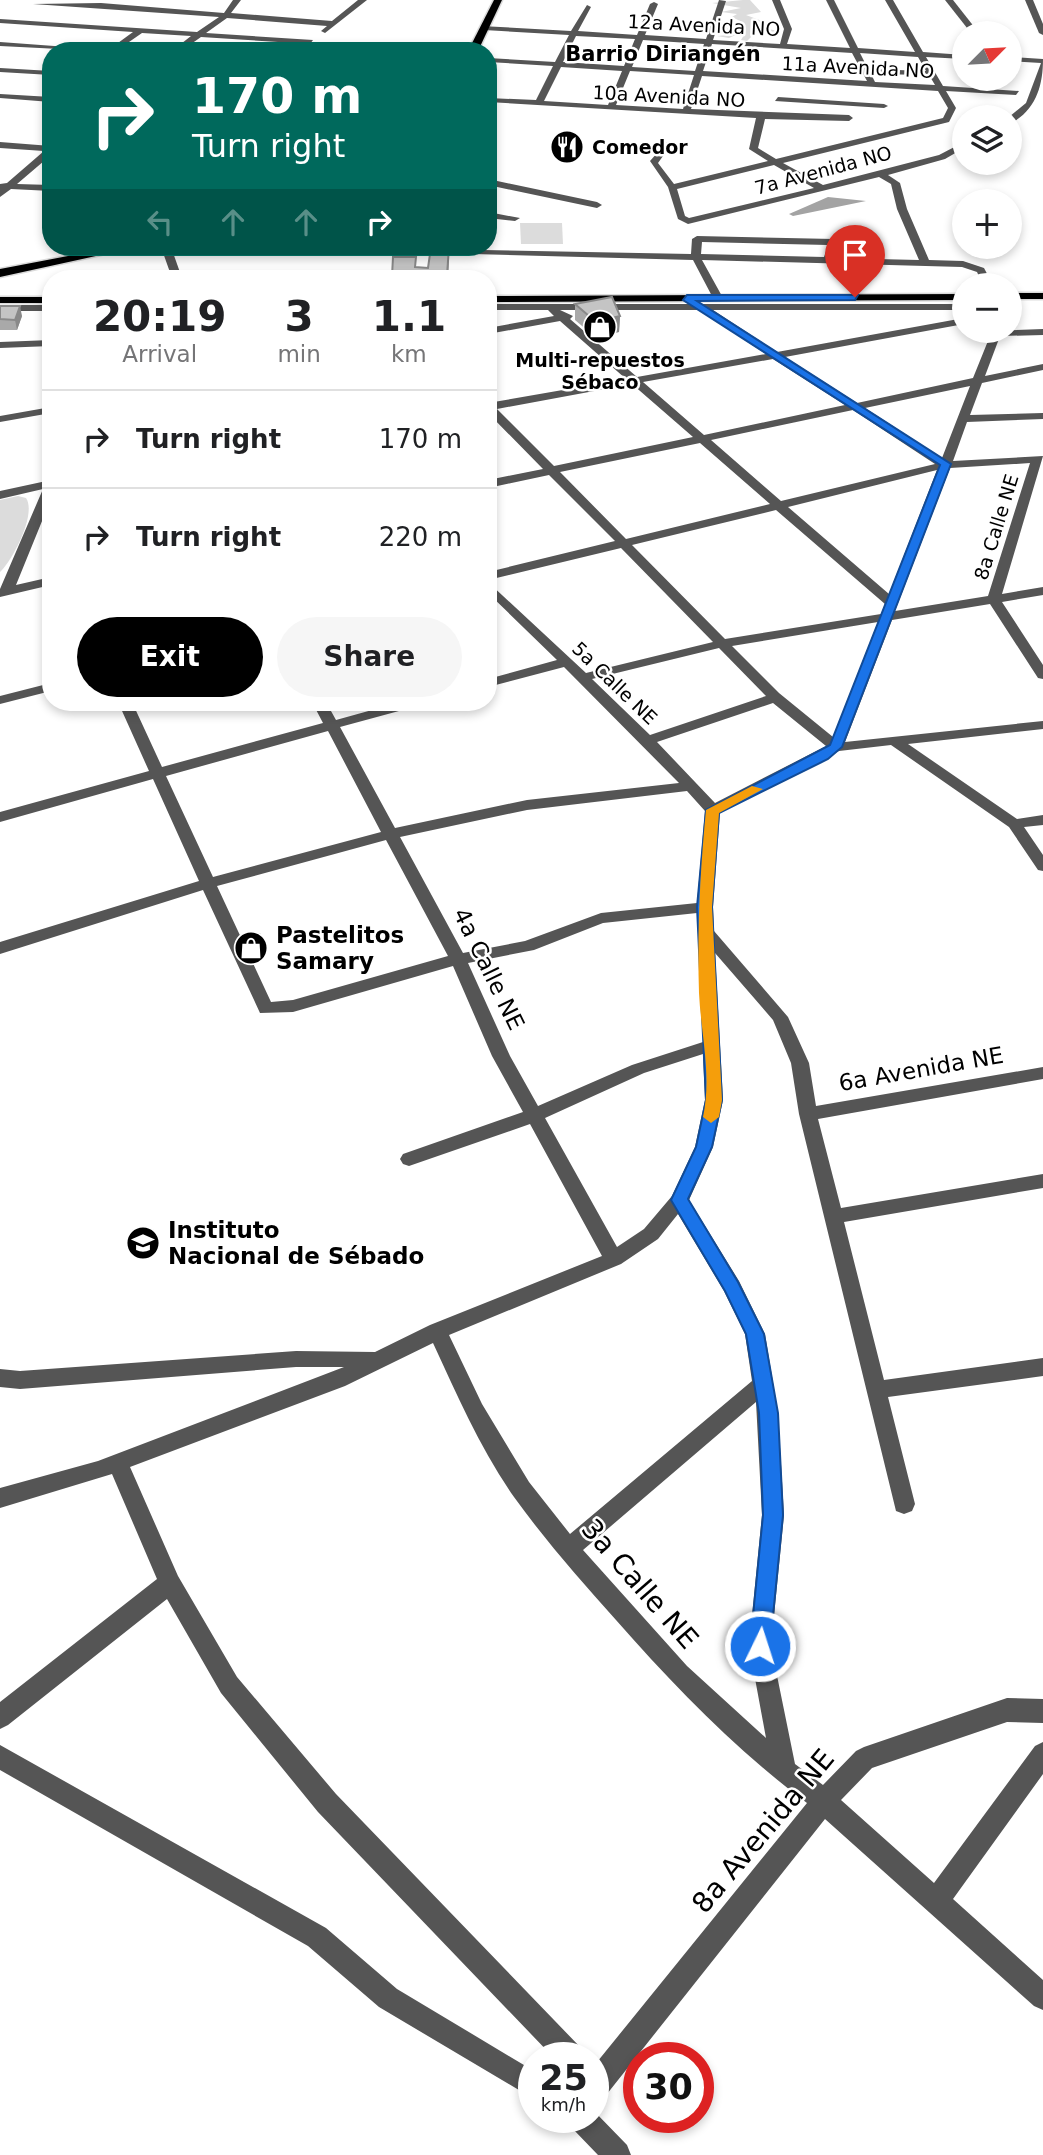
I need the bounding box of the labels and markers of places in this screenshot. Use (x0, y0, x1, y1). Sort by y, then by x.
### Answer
restaurant icon: Comedor (548, 128, 586, 166)
place label: Comedor (592, 136, 688, 158)
pin (825, 225, 885, 297)
shop icon: Multi-repuestos Sébaco (581, 308, 619, 346)
place label: Multi-repuestos Sébaco (515, 349, 685, 393)
place label: Pastelitos Samary (276, 922, 404, 974)
shop icon: Pastelitos Samary (232, 929, 270, 967)
place label: Instituto Nacional de Sébado (168, 1217, 424, 1269)
school or university icon: Instituto Nacional de Sébado (124, 1224, 162, 1262)

